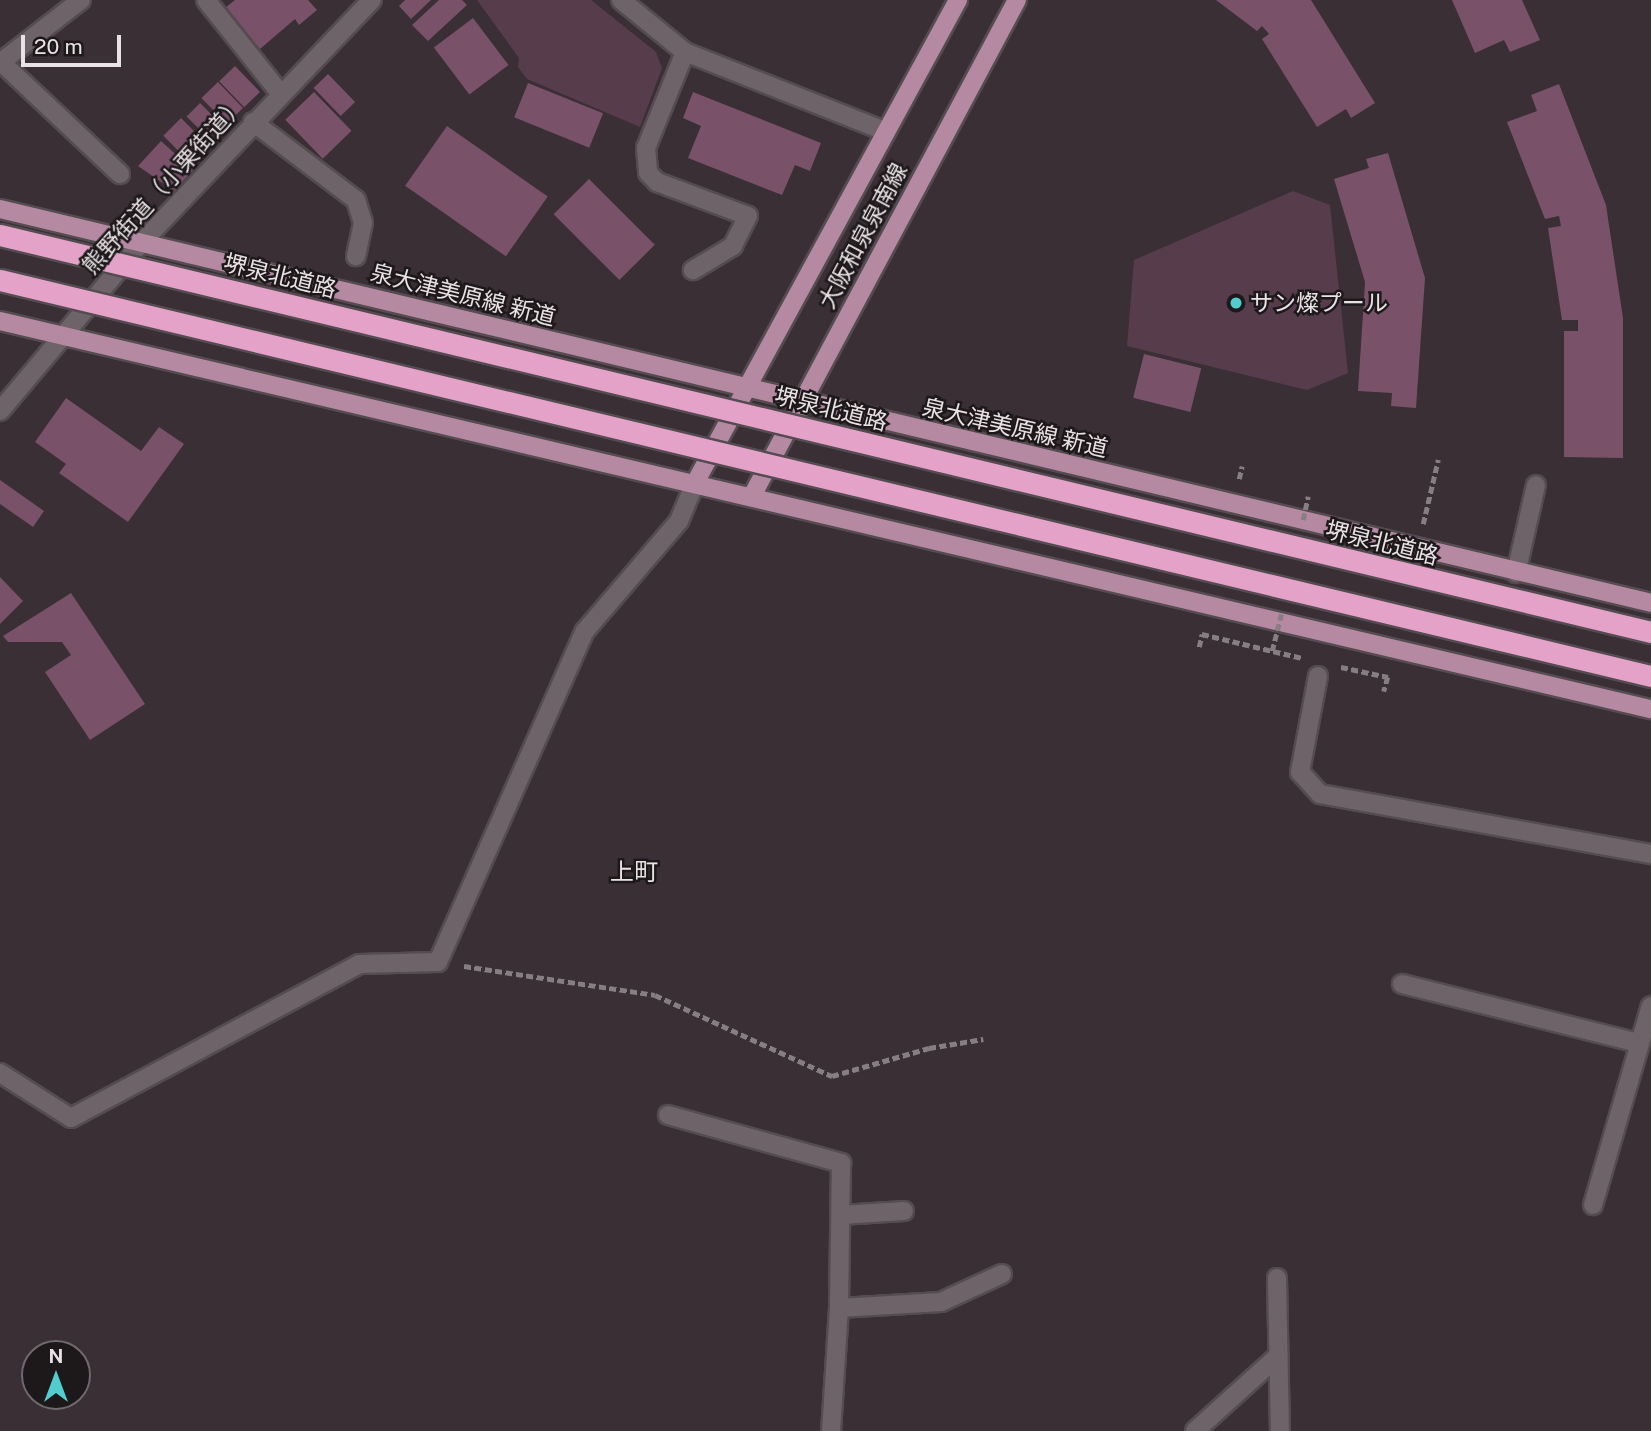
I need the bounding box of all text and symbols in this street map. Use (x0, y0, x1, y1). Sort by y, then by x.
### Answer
scale bar (24, 21, 124, 65)
text: 20 m (34, 34, 83, 59)
street label: 熊野街道（小栗街道） (77, 90, 251, 280)
street label: 大阪和泉泉南線 (813, 158, 913, 314)
street label: 堺泉北道路 (221, 249, 339, 303)
street label: 泉大津美原線 新道 (368, 259, 558, 331)
place label: サン燦プール (1250, 289, 1388, 317)
marker: サン燦プール (1228, 295, 1244, 311)
street label: 堺泉北道路 (772, 382, 890, 436)
street label: 泉大津美原線 新道 (920, 393, 1110, 463)
street label: 堺泉北道路 (1323, 516, 1441, 570)
district label: 上町 (610, 858, 658, 886)
north arrow (21, 1340, 91, 1410)
text: N (49, 1345, 63, 1367)

